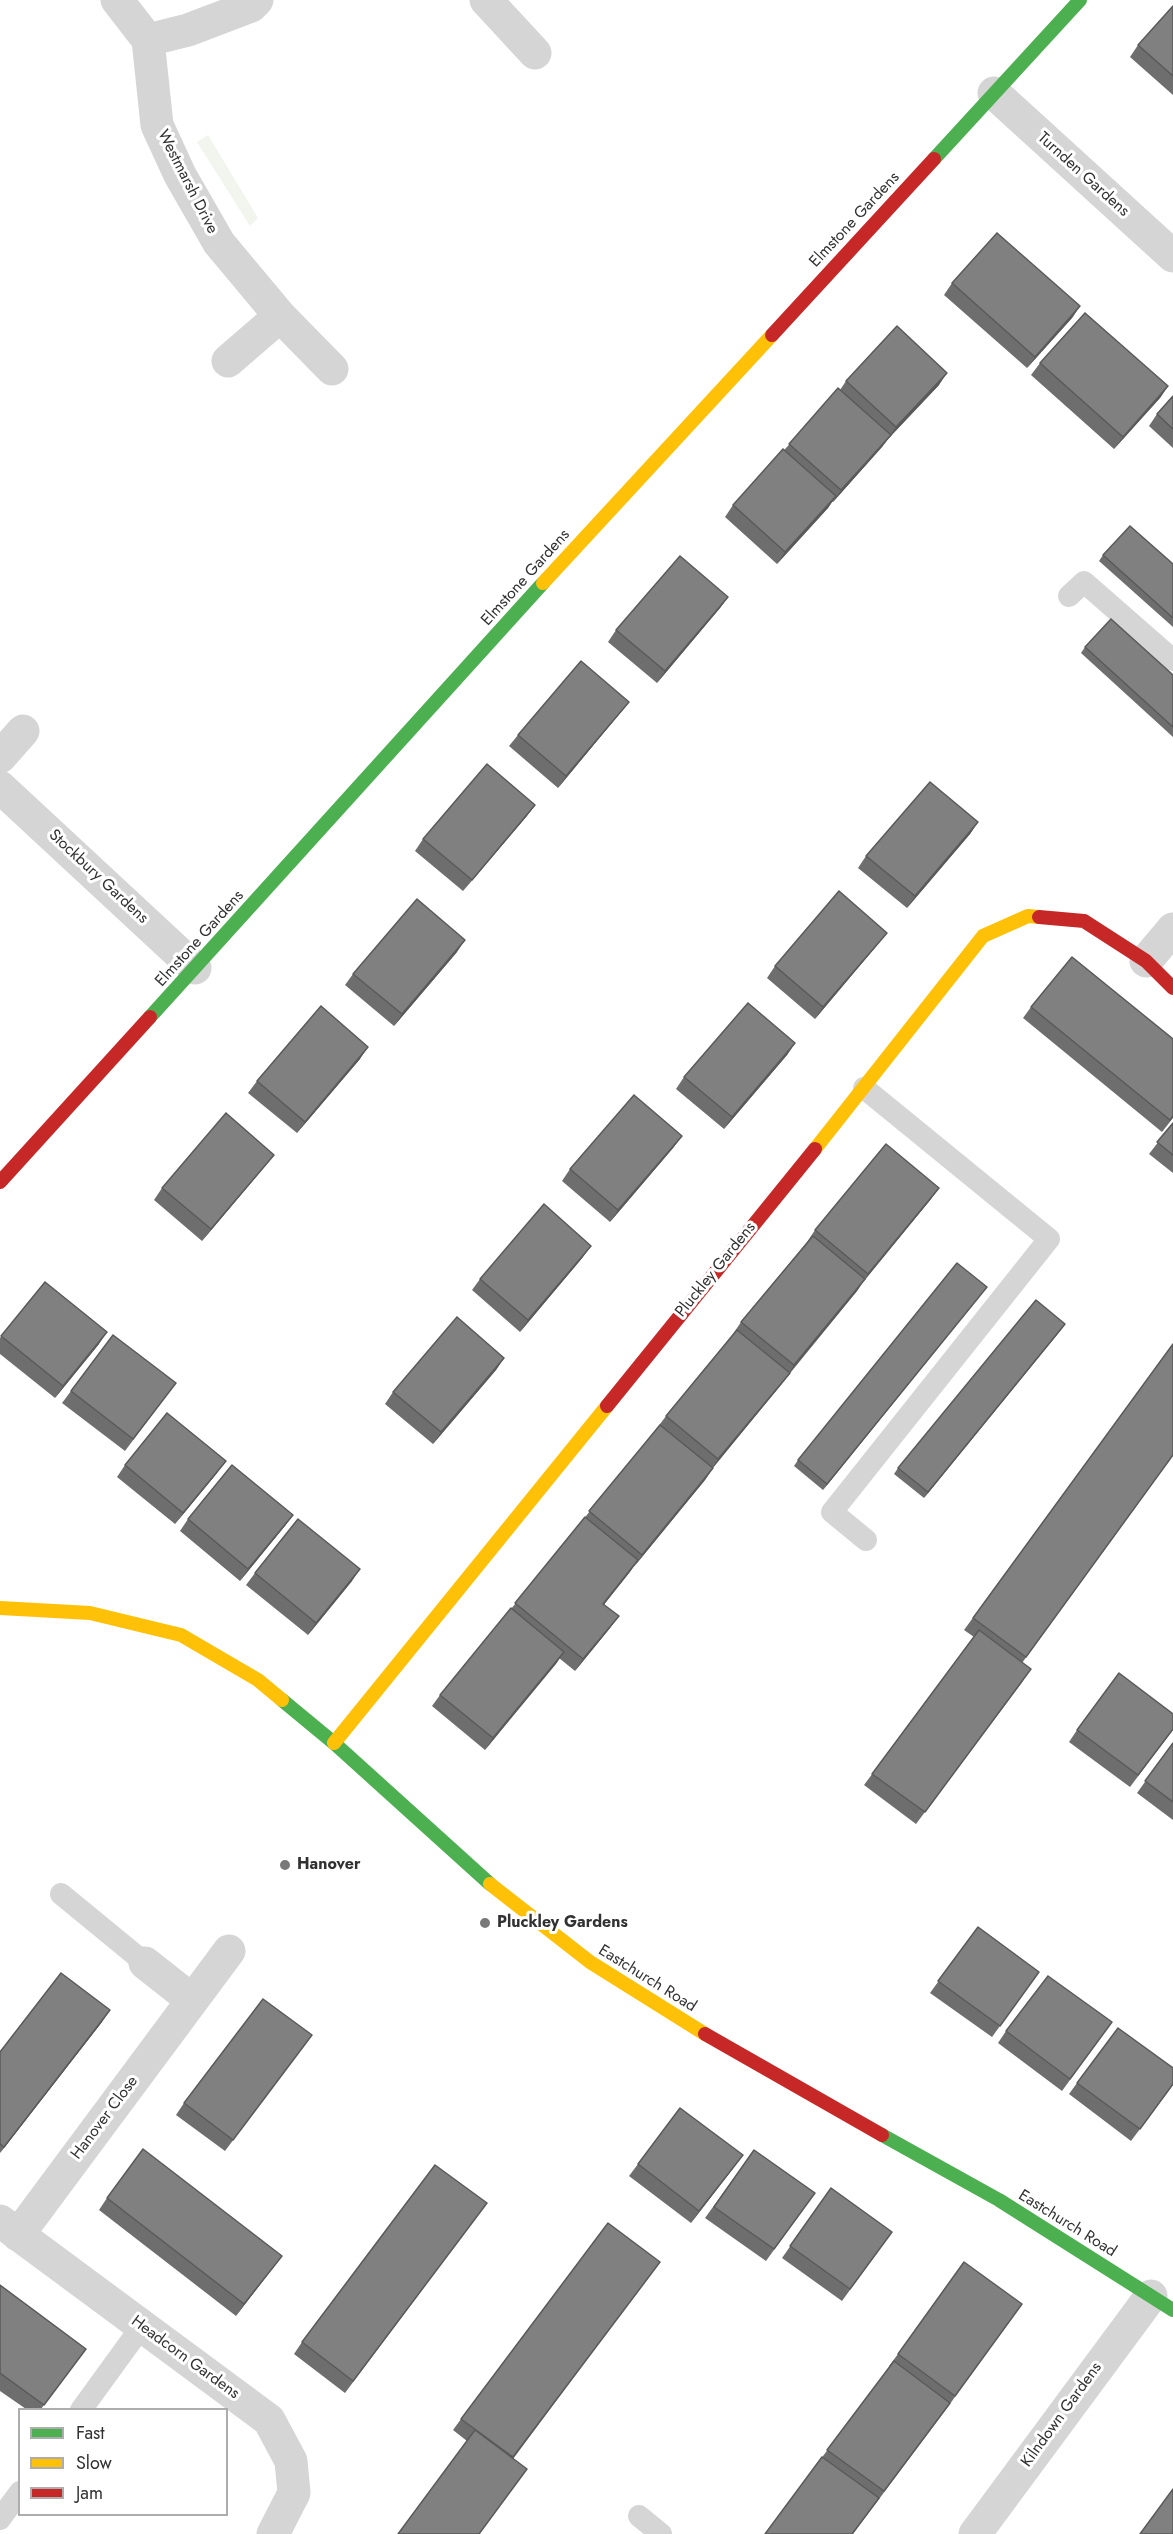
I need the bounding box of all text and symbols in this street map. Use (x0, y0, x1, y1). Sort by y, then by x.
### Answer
street label: Westmarsh Drive (153, 127, 221, 237)
street label: Turnden Gardens (1033, 129, 1133, 221)
street label: Elmstone Gardens (806, 168, 904, 272)
street label: Elmstone Gardens (478, 526, 574, 630)
street label: Stockbury Gardens (44, 826, 152, 928)
street label: Elmstone Gardens (152, 887, 248, 991)
street label: Pluckley Gardens (672, 1219, 760, 1321)
place label: Hanover (297, 1855, 361, 1875)
marker: Hanover (278, 1858, 292, 1872)
place label: Pluckley Gardens (497, 1913, 628, 1933)
marker: Pluckley Gardens (478, 1916, 492, 1930)
street label: Eastchurch Road (594, 1941, 700, 2017)
street label: Hanover Close (67, 2073, 143, 2163)
street label: Eastchurch Road (1014, 2186, 1120, 2262)
street label: Headcorn Gardens (127, 2312, 243, 2404)
street label: Kilndown Gardens (1018, 2359, 1106, 2471)
legend (18, 2408, 228, 2516)
text: Fast (76, 2420, 105, 2446)
text: Slow (76, 2450, 112, 2476)
text: Jam (76, 2480, 103, 2506)

